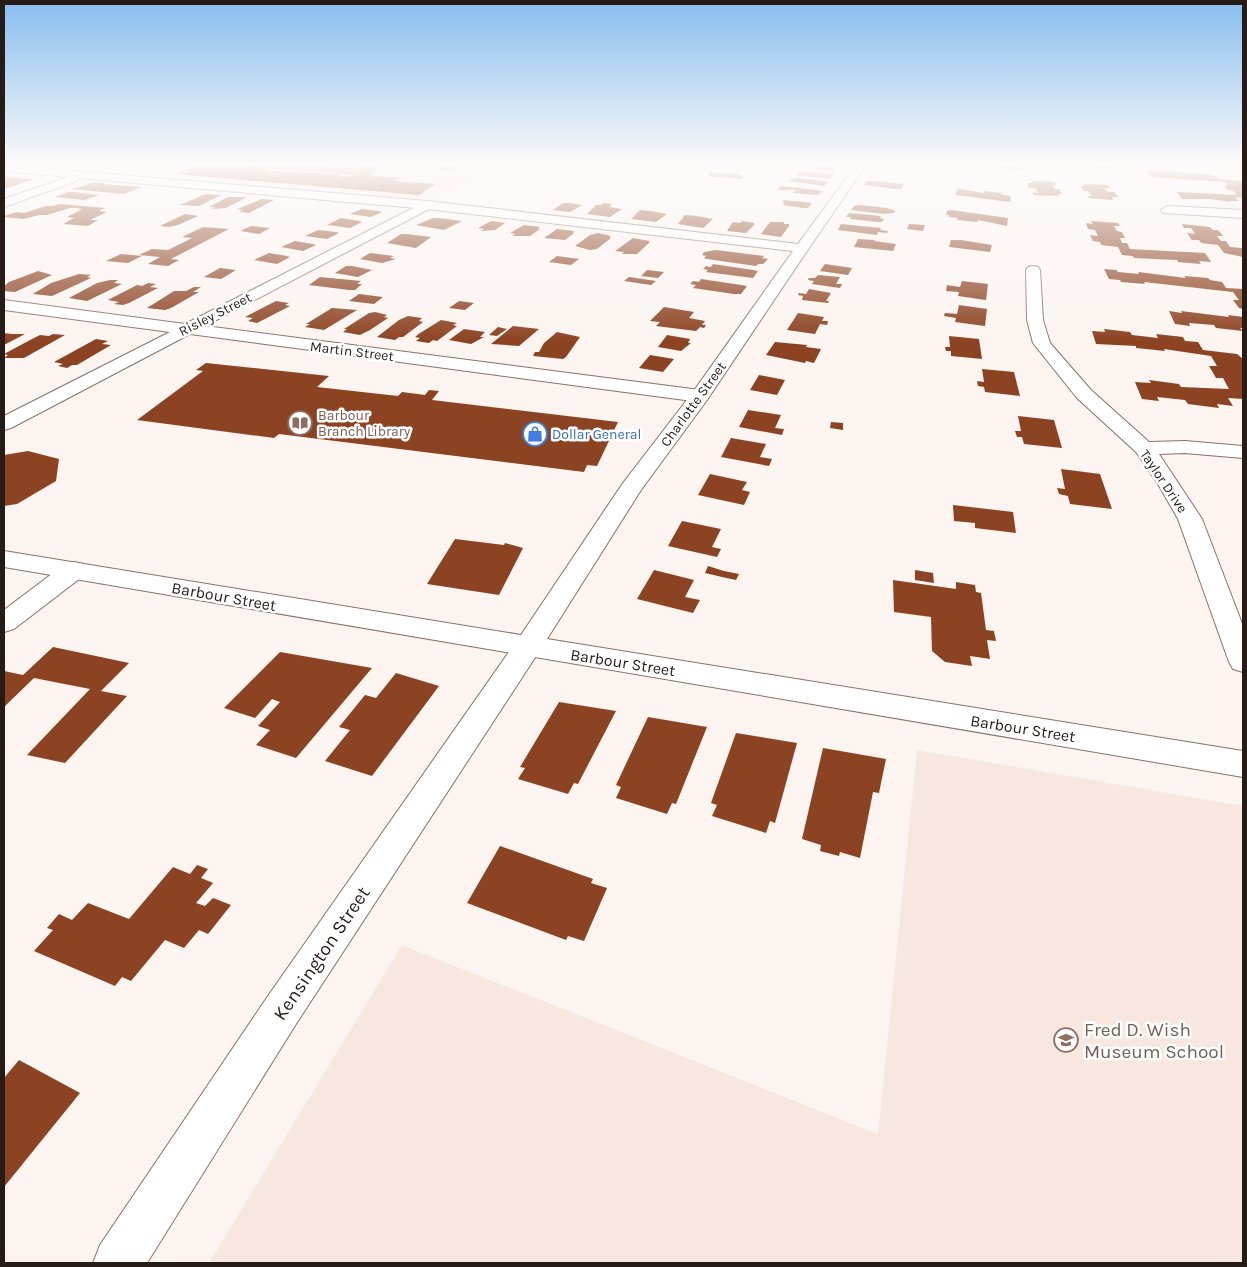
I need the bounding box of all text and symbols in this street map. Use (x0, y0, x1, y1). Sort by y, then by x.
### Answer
street label: Risley Street (176, 289, 255, 340)
street label: Martin Street (309, 338, 395, 365)
street label: Charlotte Street (657, 359, 730, 450)
place label: Barbour Branch Library (318, 407, 411, 440)
library icon: Barbour Branch Library (287, 410, 313, 436)
shop icon: Dollar General (522, 421, 548, 447)
place label: Dollar General (552, 426, 641, 443)
street label: Taylor Drive (1136, 446, 1191, 516)
street label: Barbour Street (170, 578, 278, 615)
street label: Barbour Street (569, 645, 677, 680)
street label: Barbour Street (969, 711, 1077, 746)
street label: Kensington Street (269, 883, 375, 1024)
place label: Fred D. Wish Museum School (1084, 1019, 1224, 1063)
school or university icon: Fred D. Wish Museum School (1053, 1027, 1079, 1053)

